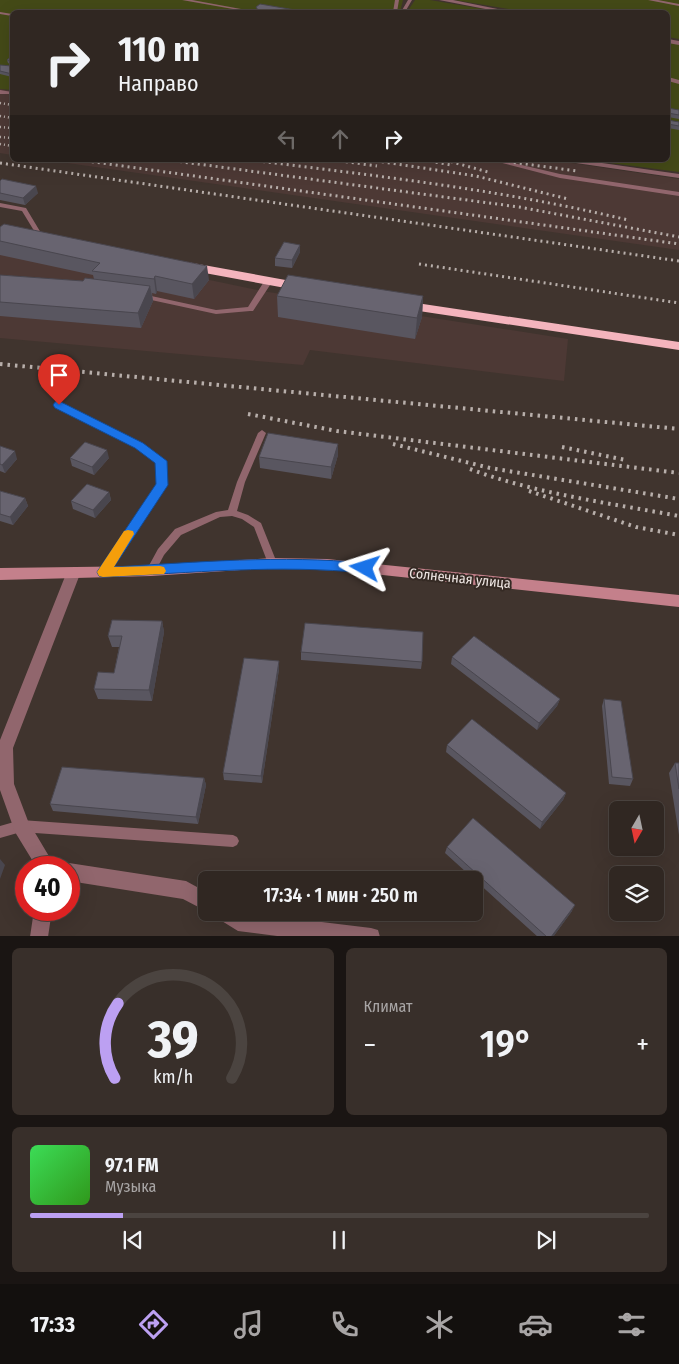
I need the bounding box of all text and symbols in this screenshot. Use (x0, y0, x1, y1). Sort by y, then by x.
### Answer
text: 110 m (118, 28, 200, 70)
icon: right (35, 30, 100, 95)
text: Направо (118, 70, 199, 97)
icon: left (273, 125, 301, 153)
icon: ahead (326, 125, 354, 153)
icon: right (379, 125, 407, 153)
pin (38, 354, 80, 405)
icon: arrive (45, 361, 73, 389)
position arrow (338, 541, 390, 593)
street label: Солнечная улица (408, 565, 512, 592)
north arrow (609, 801, 664, 856)
map controls (609, 801, 664, 921)
speed limit sign: 40 (15, 856, 80, 921)
button: layers (609, 866, 664, 921)
text: 17:34 · 1 мин · 250 m (263, 884, 418, 907)
text: Климат (364, 997, 413, 1016)
text: 39 (146, 1008, 198, 1071)
text: 19° (480, 1021, 533, 1067)
text: − (364, 1028, 376, 1061)
text: + (636, 1028, 649, 1061)
text: km/h (153, 1066, 193, 1088)
text: 97.1 FM (105, 1154, 159, 1177)
text: Музыка (105, 1177, 156, 1196)
icon: previous (119, 1226, 147, 1254)
icon: pause (325, 1226, 353, 1254)
icon: next (532, 1226, 560, 1254)
icon: directions (136, 1307, 171, 1342)
icon: music (231, 1307, 266, 1342)
icon: phone (327, 1307, 362, 1342)
icon: climate (422, 1307, 457, 1342)
icon: car (518, 1307, 553, 1342)
icon: filters (614, 1307, 649, 1342)
text: 17:33 (30, 1311, 75, 1338)

